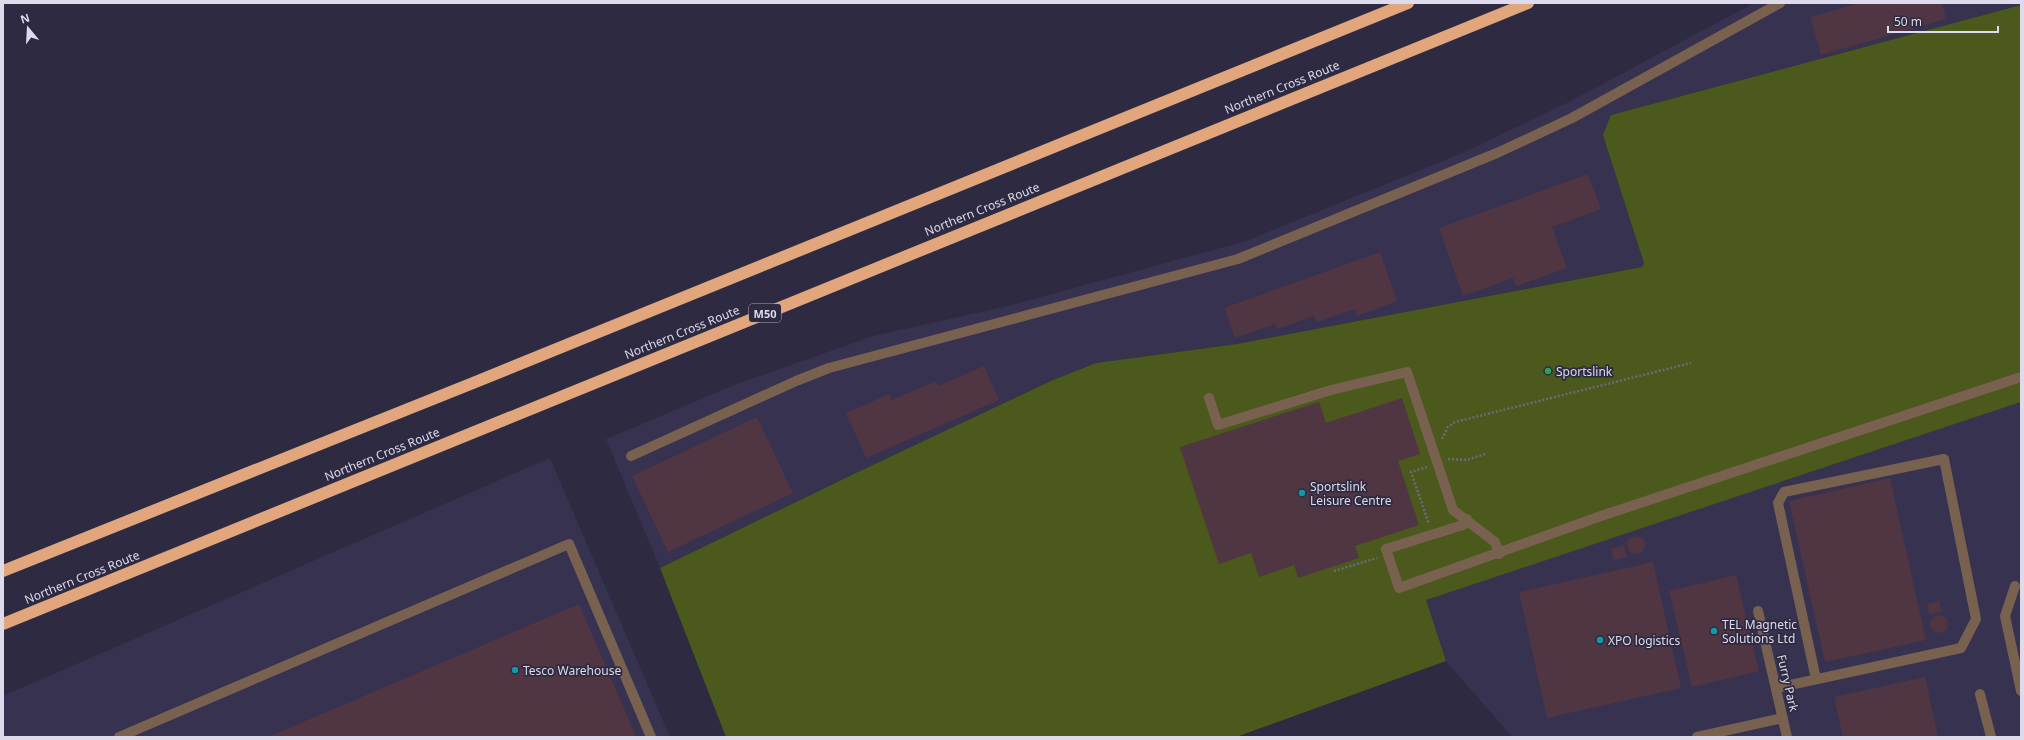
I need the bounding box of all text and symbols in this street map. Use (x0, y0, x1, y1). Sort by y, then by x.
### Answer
north arrow (8, 8, 48, 48)
scale bar (1888, 8, 1998, 34)
text: N (18, 9, 31, 27)
text: 50 m (1894, 13, 1922, 30)
street label: Northern Cross Route (1222, 56, 1342, 118)
street label: Northern Cross Route (922, 178, 1042, 240)
street label: Northern Cross Route (622, 301, 742, 363)
road number: M50 (749, 304, 781, 322)
place label: Sportslink (1556, 363, 1613, 380)
marker: Sportslink (1543, 366, 1553, 376)
street label: Northern Cross Route (322, 423, 442, 485)
place label: Sportslink Leisure Centre (1310, 478, 1392, 509)
marker: Sportslink Leisure Centre (1297, 488, 1307, 498)
street label: Northern Cross Route (22, 546, 142, 608)
place label: TEL Magnetic Solutions Ltd (1722, 616, 1797, 647)
marker: TEL Magnetic Solutions Ltd (1709, 626, 1719, 636)
place label: XPO logistics (1608, 632, 1681, 649)
marker: XPO logistics (1595, 635, 1605, 645)
street label: Furry Park (1773, 653, 1803, 714)
place label: Tesco Warehouse (523, 662, 621, 679)
marker: Tesco Warehouse (510, 665, 520, 675)

